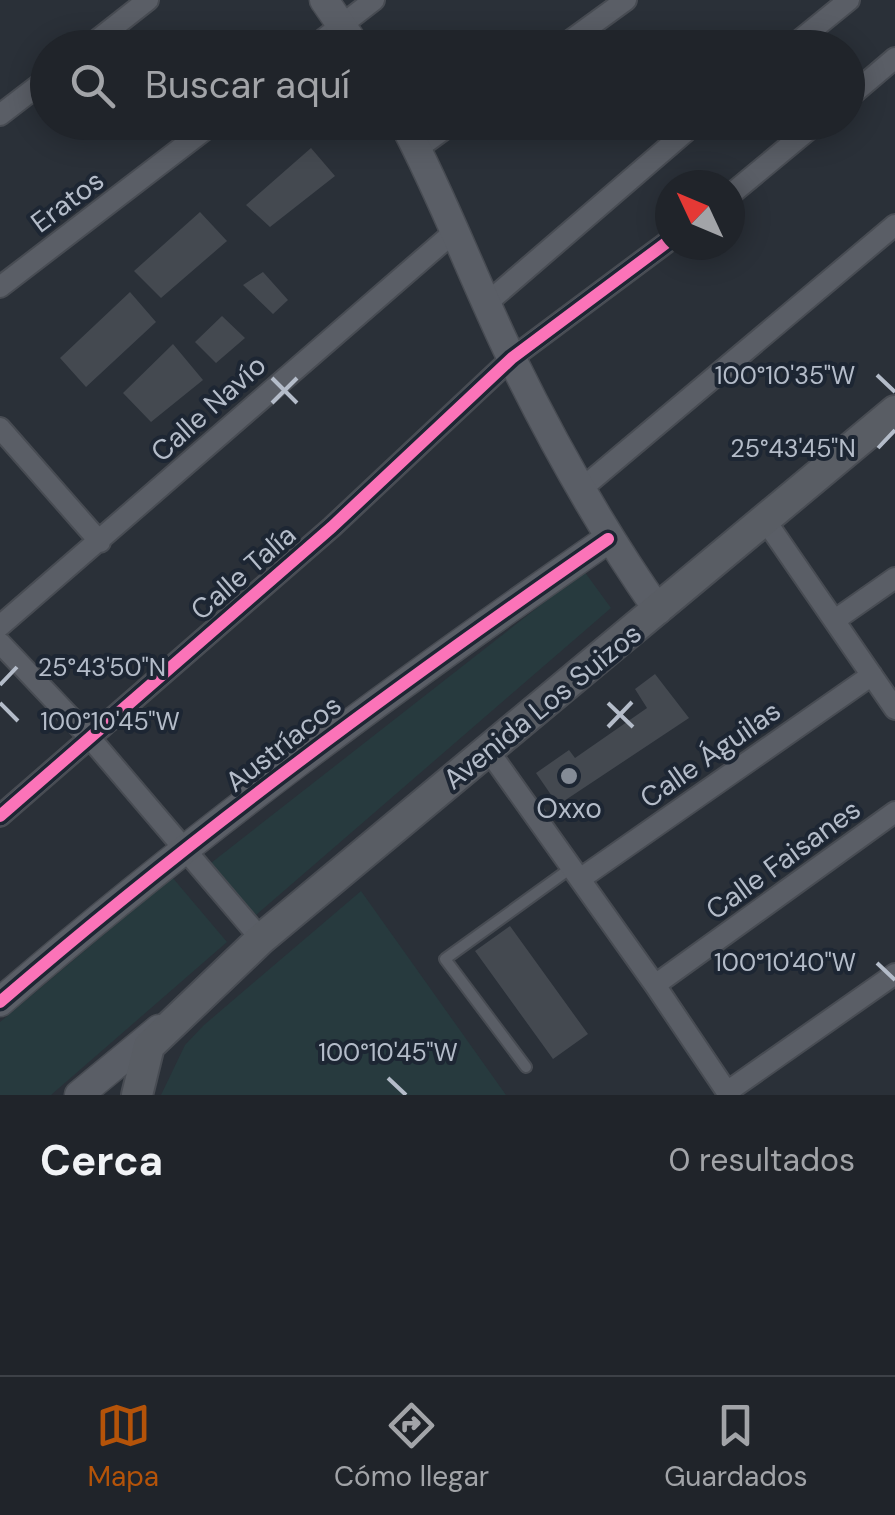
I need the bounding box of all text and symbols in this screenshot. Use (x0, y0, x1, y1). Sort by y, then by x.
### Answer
search box (30, 30, 865, 140)
icon: search (65, 58, 120, 113)
text: Buscar aquí (145, 60, 350, 110)
street label: Eratos (23, 162, 111, 241)
north arrow (655, 170, 745, 260)
street label: Calle Navío (143, 347, 274, 470)
text: 100°10'35"W (715, 359, 855, 392)
text: 25°43'45"N (730, 432, 856, 465)
street label: Calle Talía (183, 517, 304, 628)
street label: Avenida Los Suizos (436, 615, 649, 798)
text: 25°43'50"N (38, 651, 166, 684)
street label: Austríacos (218, 687, 349, 800)
street label: Calle Águilas (633, 692, 788, 817)
text: 100°10'45"W (40, 705, 180, 738)
marker: Oxxo (558, 765, 580, 787)
place label: Oxxo (536, 790, 602, 827)
street label: Calle Faisanes (699, 791, 868, 928)
text: 100°10'40"W (714, 946, 856, 979)
text: 100°10'45"W (318, 1036, 458, 1069)
text: Cerca (40, 1133, 163, 1188)
text: 0 resultados (669, 1139, 855, 1181)
tab: Mapa (87, 1398, 159, 1495)
tab: Cómo llegar (334, 1398, 489, 1495)
tab: Guardados (664, 1398, 807, 1495)

